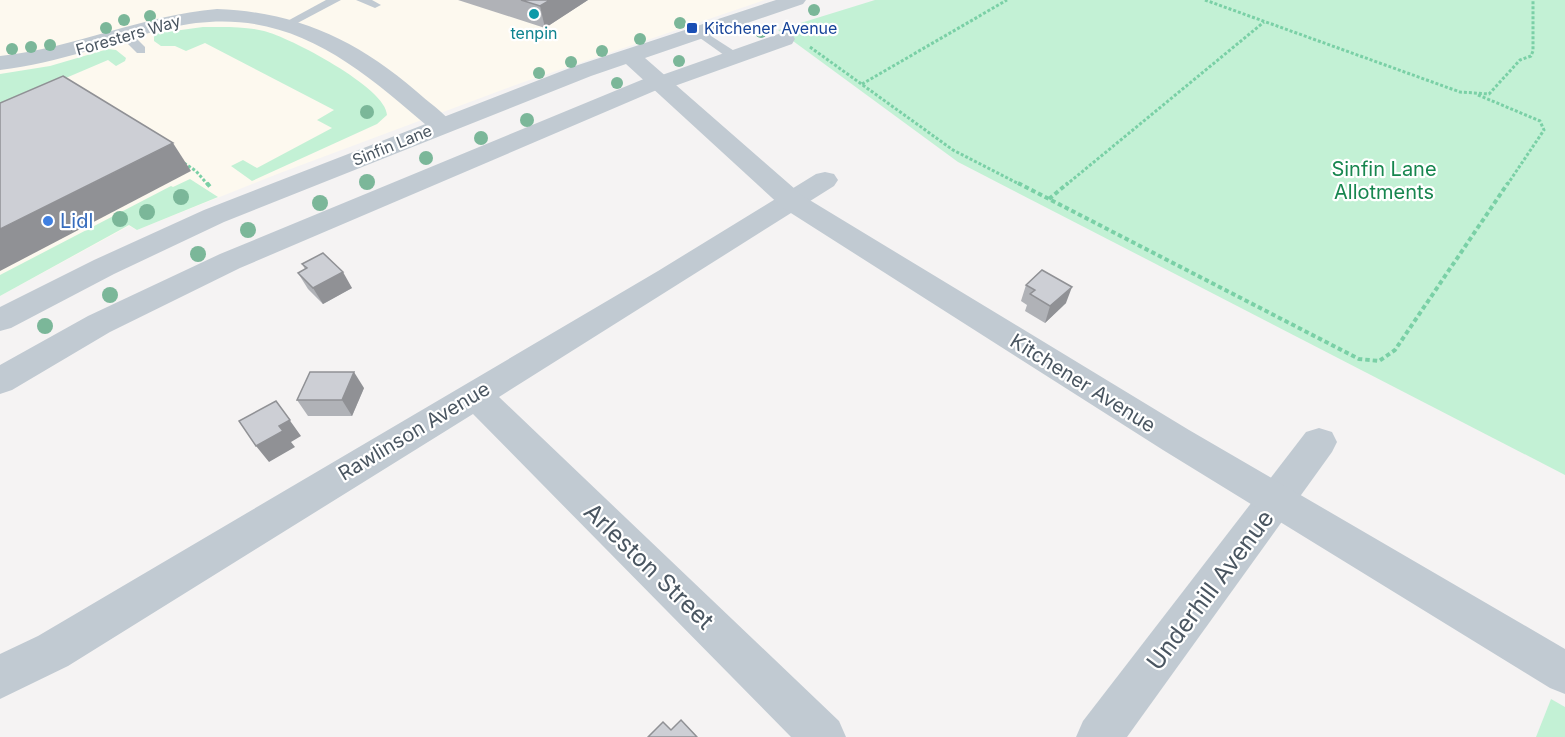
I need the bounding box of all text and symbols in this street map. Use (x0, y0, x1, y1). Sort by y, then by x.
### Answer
marker: tenpin (527, 7, 541, 21)
street label: Foresters Way (73, 11, 183, 59)
place label: Kitchener Avenue (704, 18, 837, 38)
marker: Kitchener Avenue (685, 21, 699, 35)
place label: tenpin (511, 23, 557, 43)
street label: Sinfin Lane (349, 120, 435, 170)
park label: Sinfin Lane Allotments (1331, 157, 1437, 204)
place label: Lidl (60, 209, 93, 233)
marker: Lidl (41, 214, 55, 228)
street label: Kitchener Avenue (1006, 329, 1160, 437)
street label: Rawlinson Avenue (334, 376, 494, 486)
street label: Arleston Street (578, 497, 720, 635)
street label: Underhill Avenue (1140, 504, 1280, 676)

